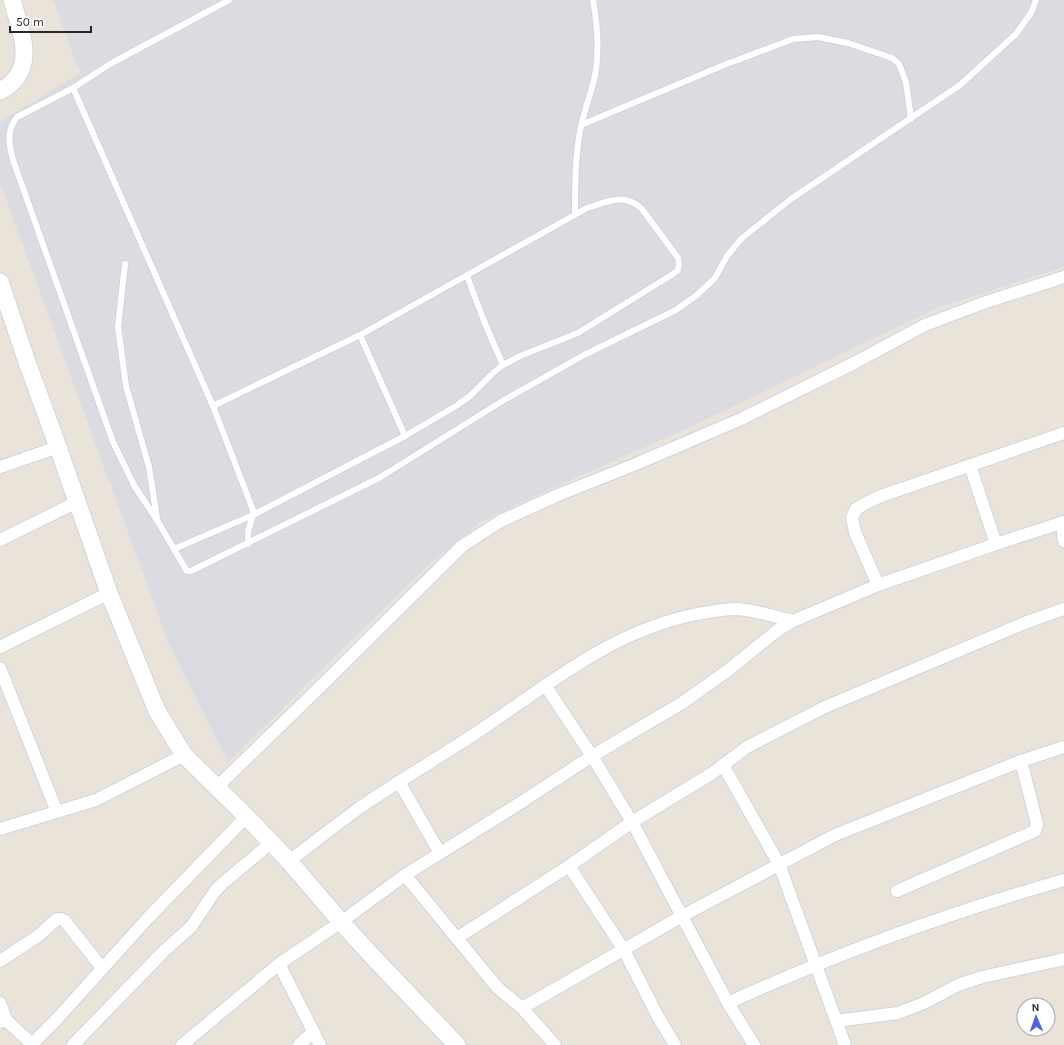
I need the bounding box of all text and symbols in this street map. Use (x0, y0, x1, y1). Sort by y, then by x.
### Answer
scale bar (10, 8, 91, 34)
text: 50 m (16, 15, 44, 29)
north arrow (1016, 997, 1056, 1037)
text: N (1031, 1001, 1040, 1014)

